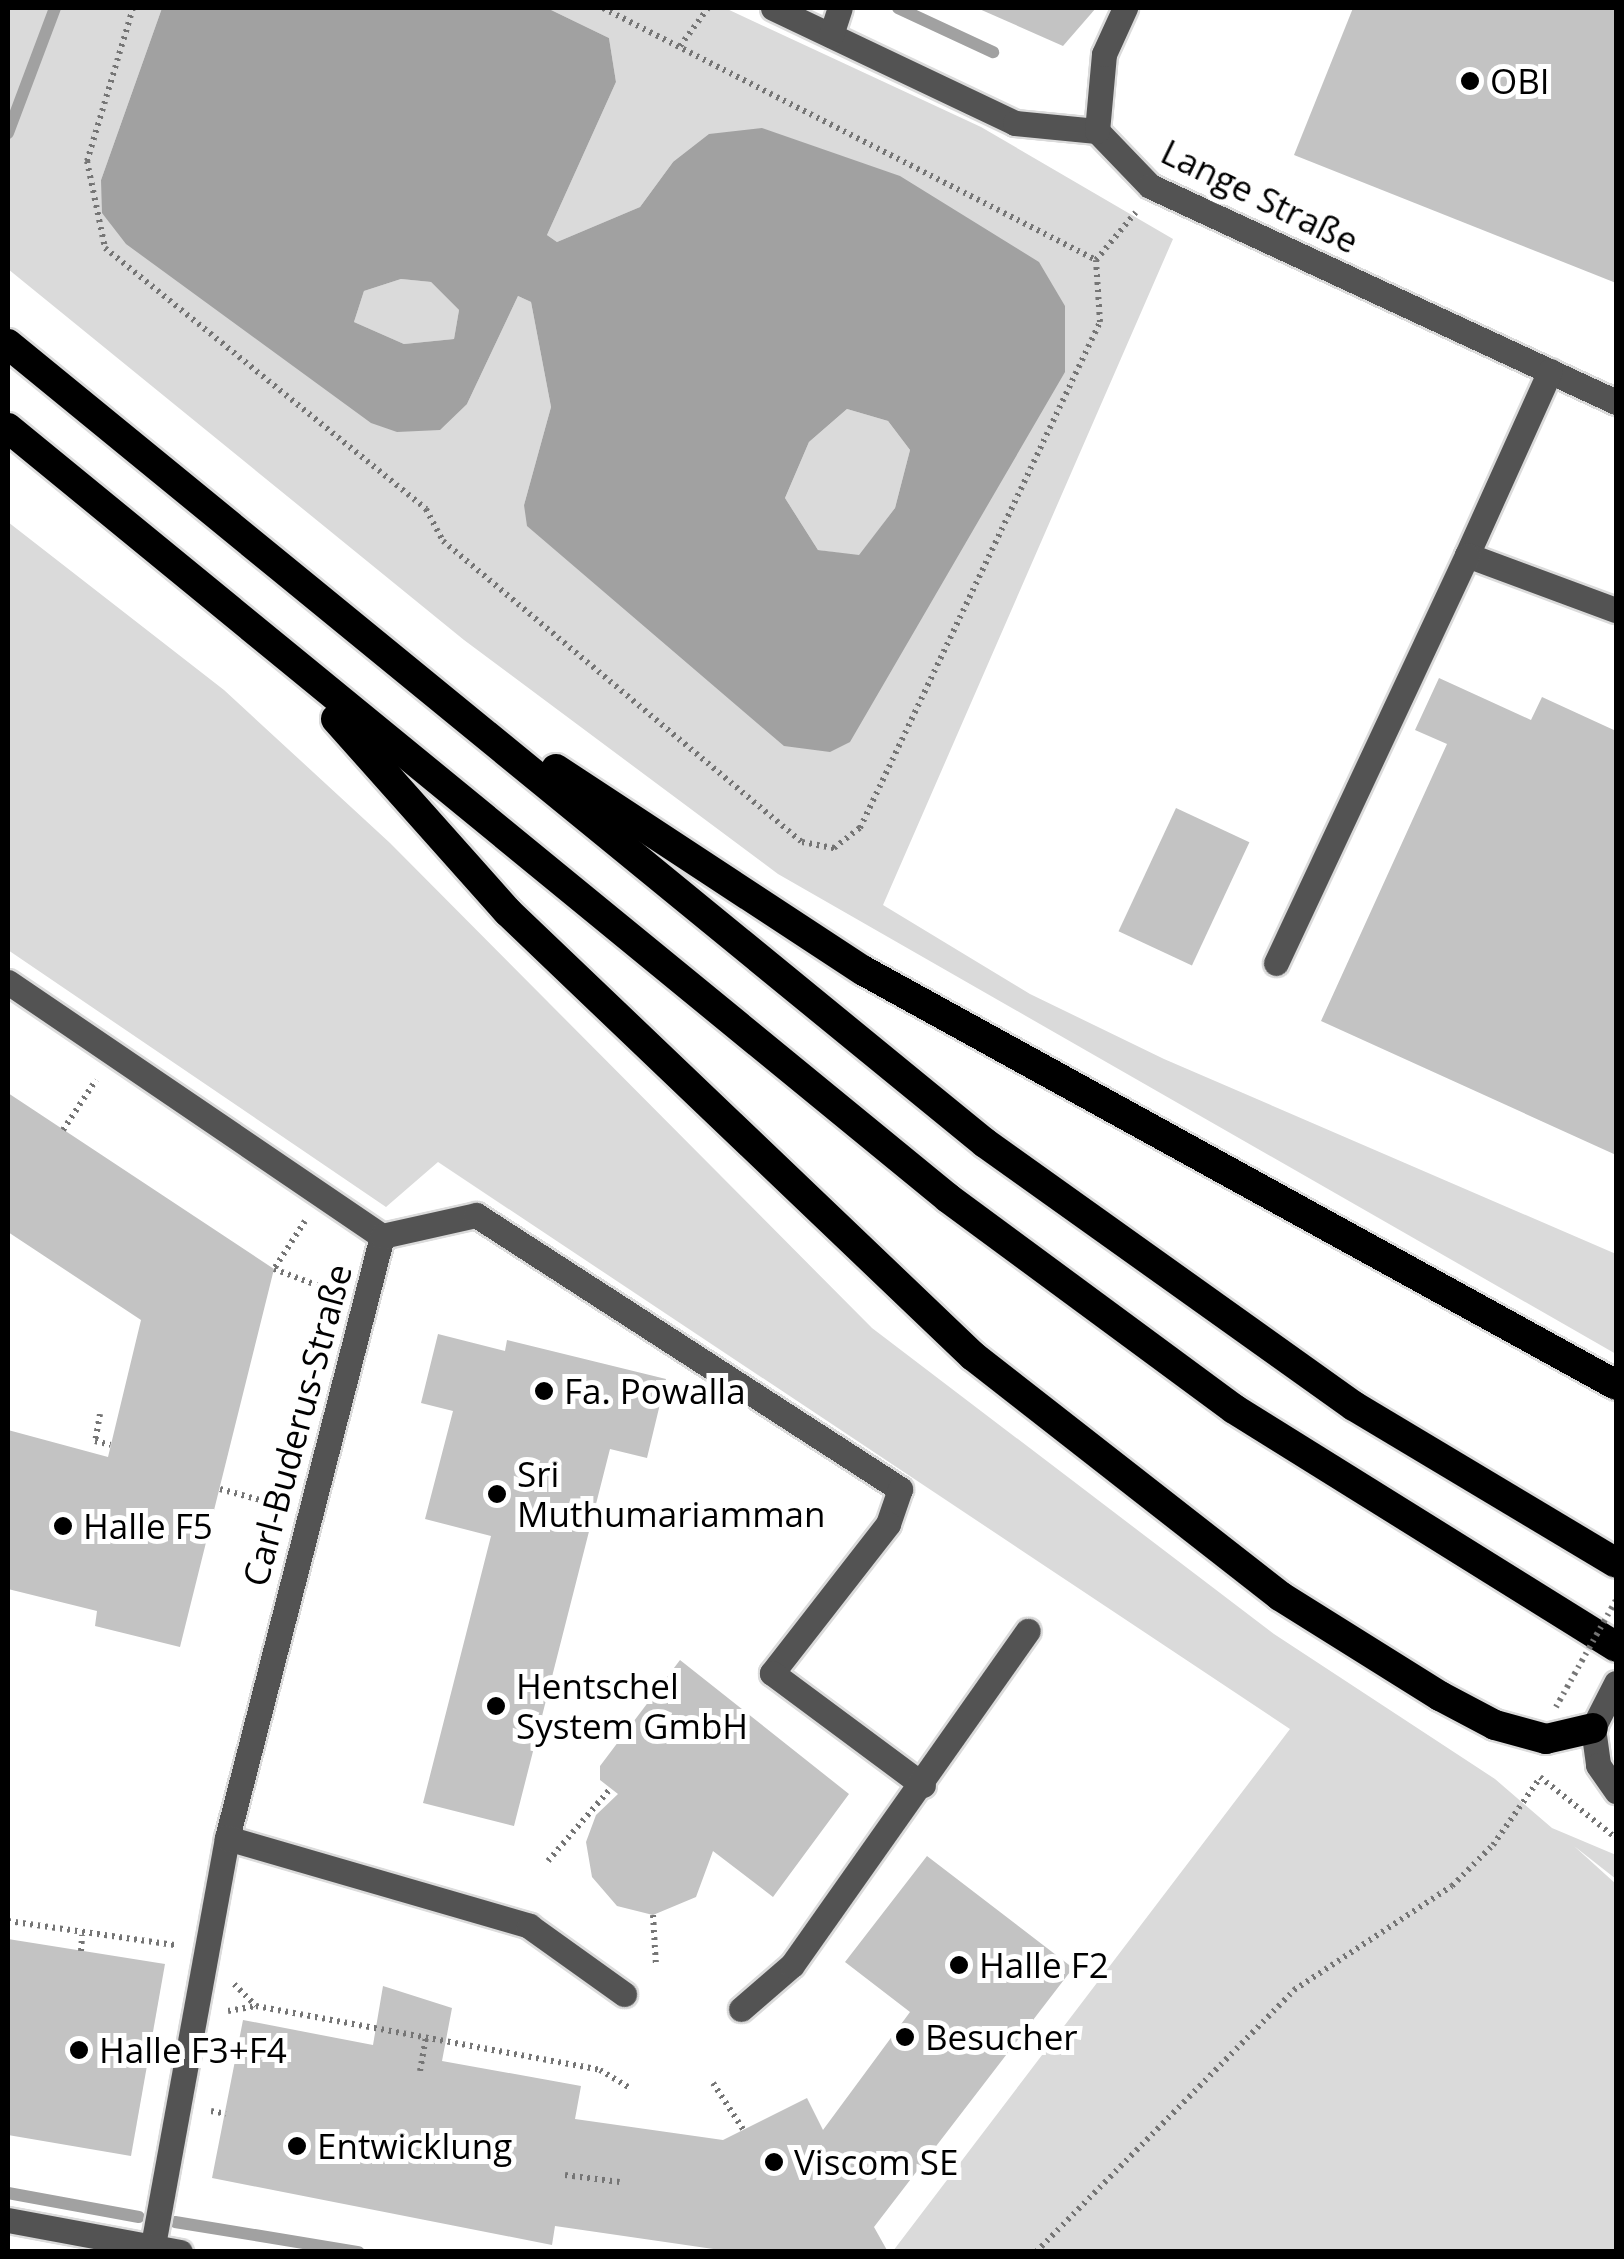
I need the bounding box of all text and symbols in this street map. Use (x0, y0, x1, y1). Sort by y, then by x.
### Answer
place label: OBI (1490, 60, 1550, 102)
marker: OBI (1459, 70, 1481, 92)
street label: Lange Straße (1155, 130, 1365, 262)
street label: Carl-Buderus-Straße (234, 1259, 360, 1591)
place label: Fa. Powalla (564, 1370, 746, 1412)
marker: Fa. Powalla (533, 1380, 555, 1402)
place label: Sri Muthumariamman (517, 1453, 826, 1535)
marker: Sri Muthumariamman (486, 1483, 508, 1505)
place label: Halle F5 (83, 1505, 213, 1547)
marker: Halle F5 (52, 1515, 74, 1537)
place label: Hentschel System GmbH (516, 1665, 748, 1747)
marker: Hentschel System GmbH (485, 1695, 507, 1717)
place label: Halle F2 (979, 1944, 1109, 1986)
marker: Halle F2 (948, 1954, 970, 1976)
place label: Besucher (925, 2016, 1078, 2058)
marker: Besucher (894, 2026, 916, 2048)
place label: Halle F3+F4 (99, 2029, 287, 2071)
marker: Halle F3+F4 (68, 2039, 90, 2061)
place label: Entwicklung (317, 2125, 512, 2167)
marker: Entwicklung (286, 2135, 308, 2157)
place label: Viscom SE (794, 2141, 958, 2183)
marker: Viscom SE (763, 2151, 785, 2173)

